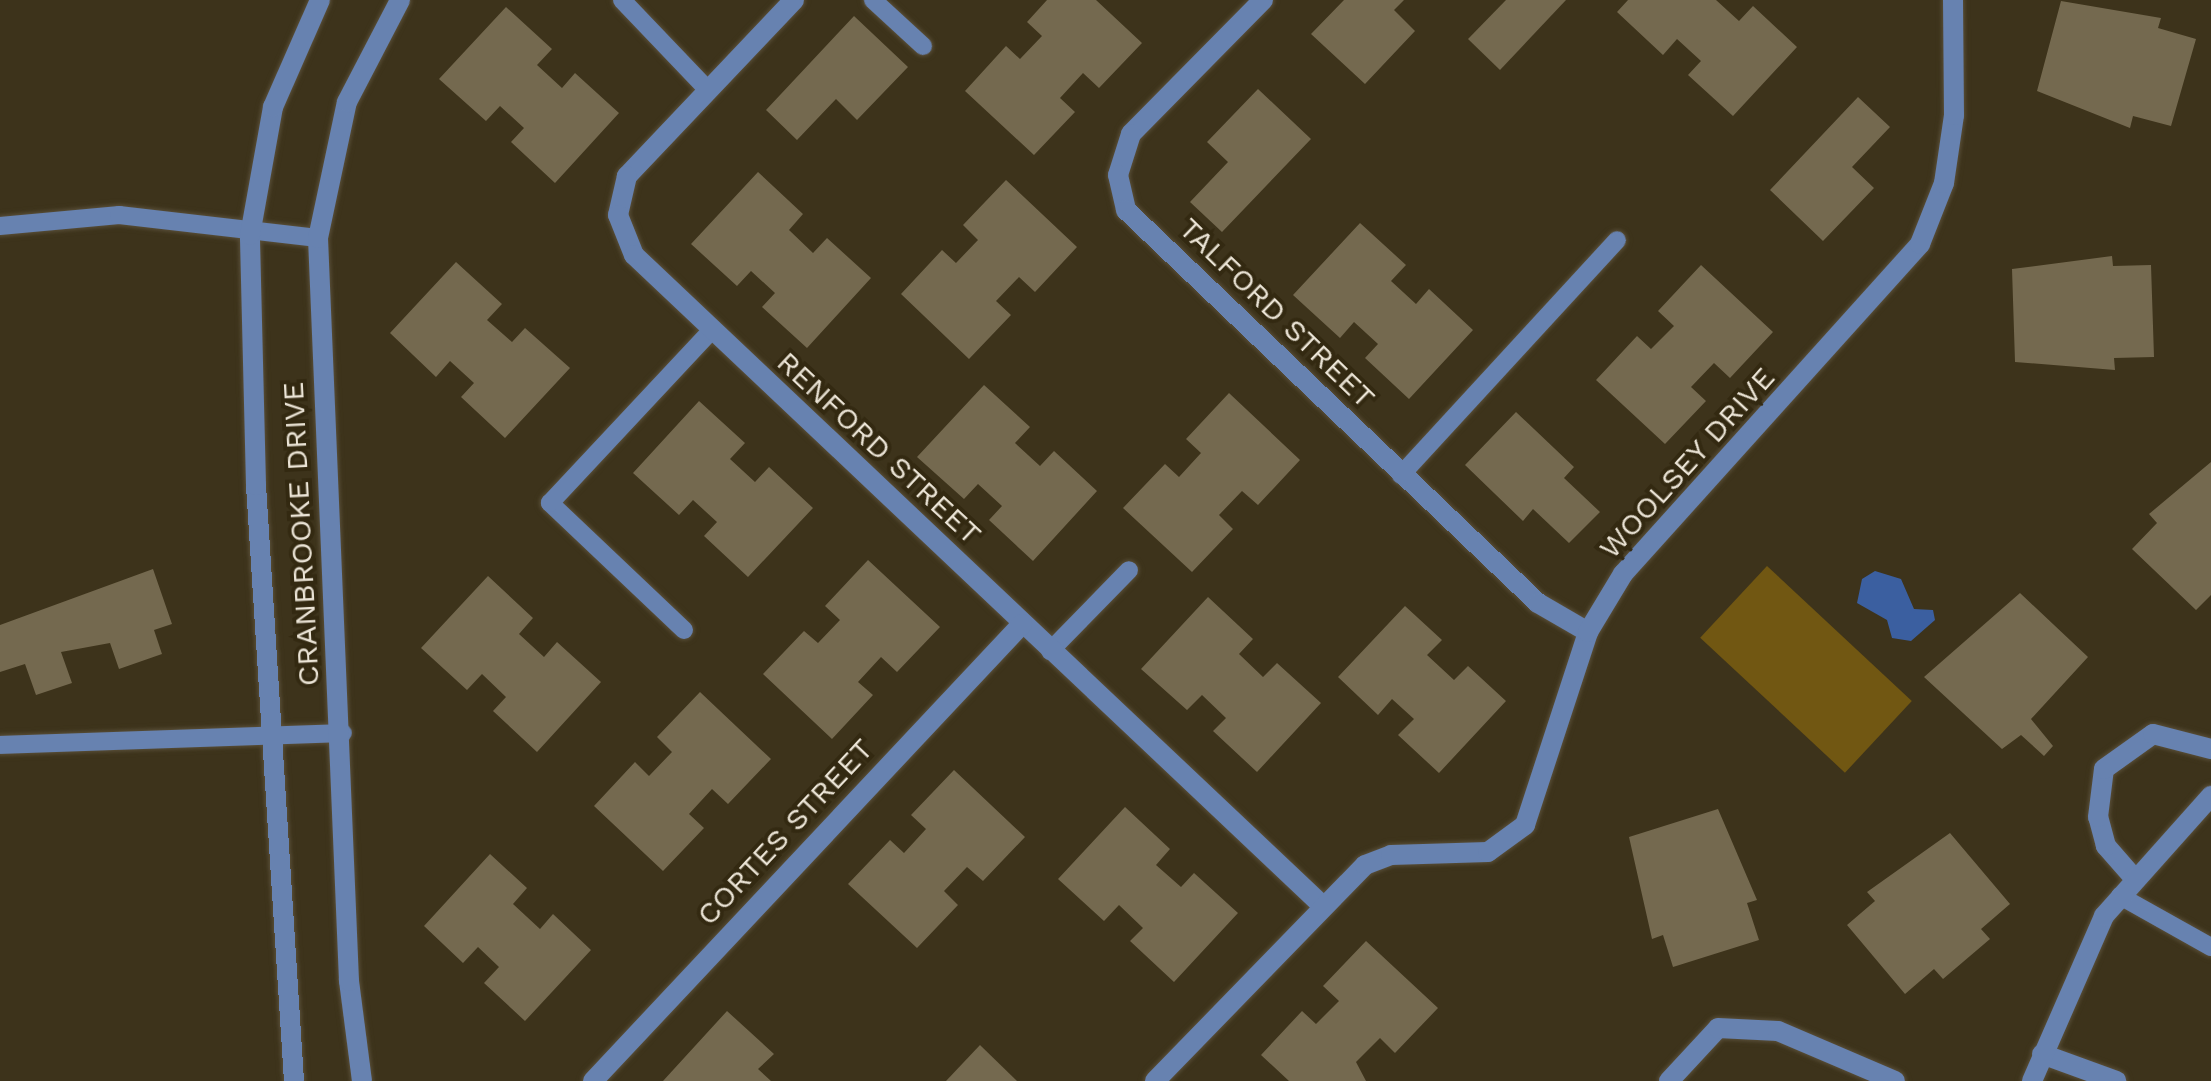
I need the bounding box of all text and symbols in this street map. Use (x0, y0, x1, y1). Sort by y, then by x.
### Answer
street label: TALFORD STREET (1172, 210, 1382, 416)
street label: RENFORD STREET (769, 344, 989, 552)
street label: WOOLSEY DRIVE (1591, 359, 1783, 567)
street label: CRANBROOKE DRIVE (275, 381, 327, 687)
street label: CORTES STREET (689, 731, 881, 933)

